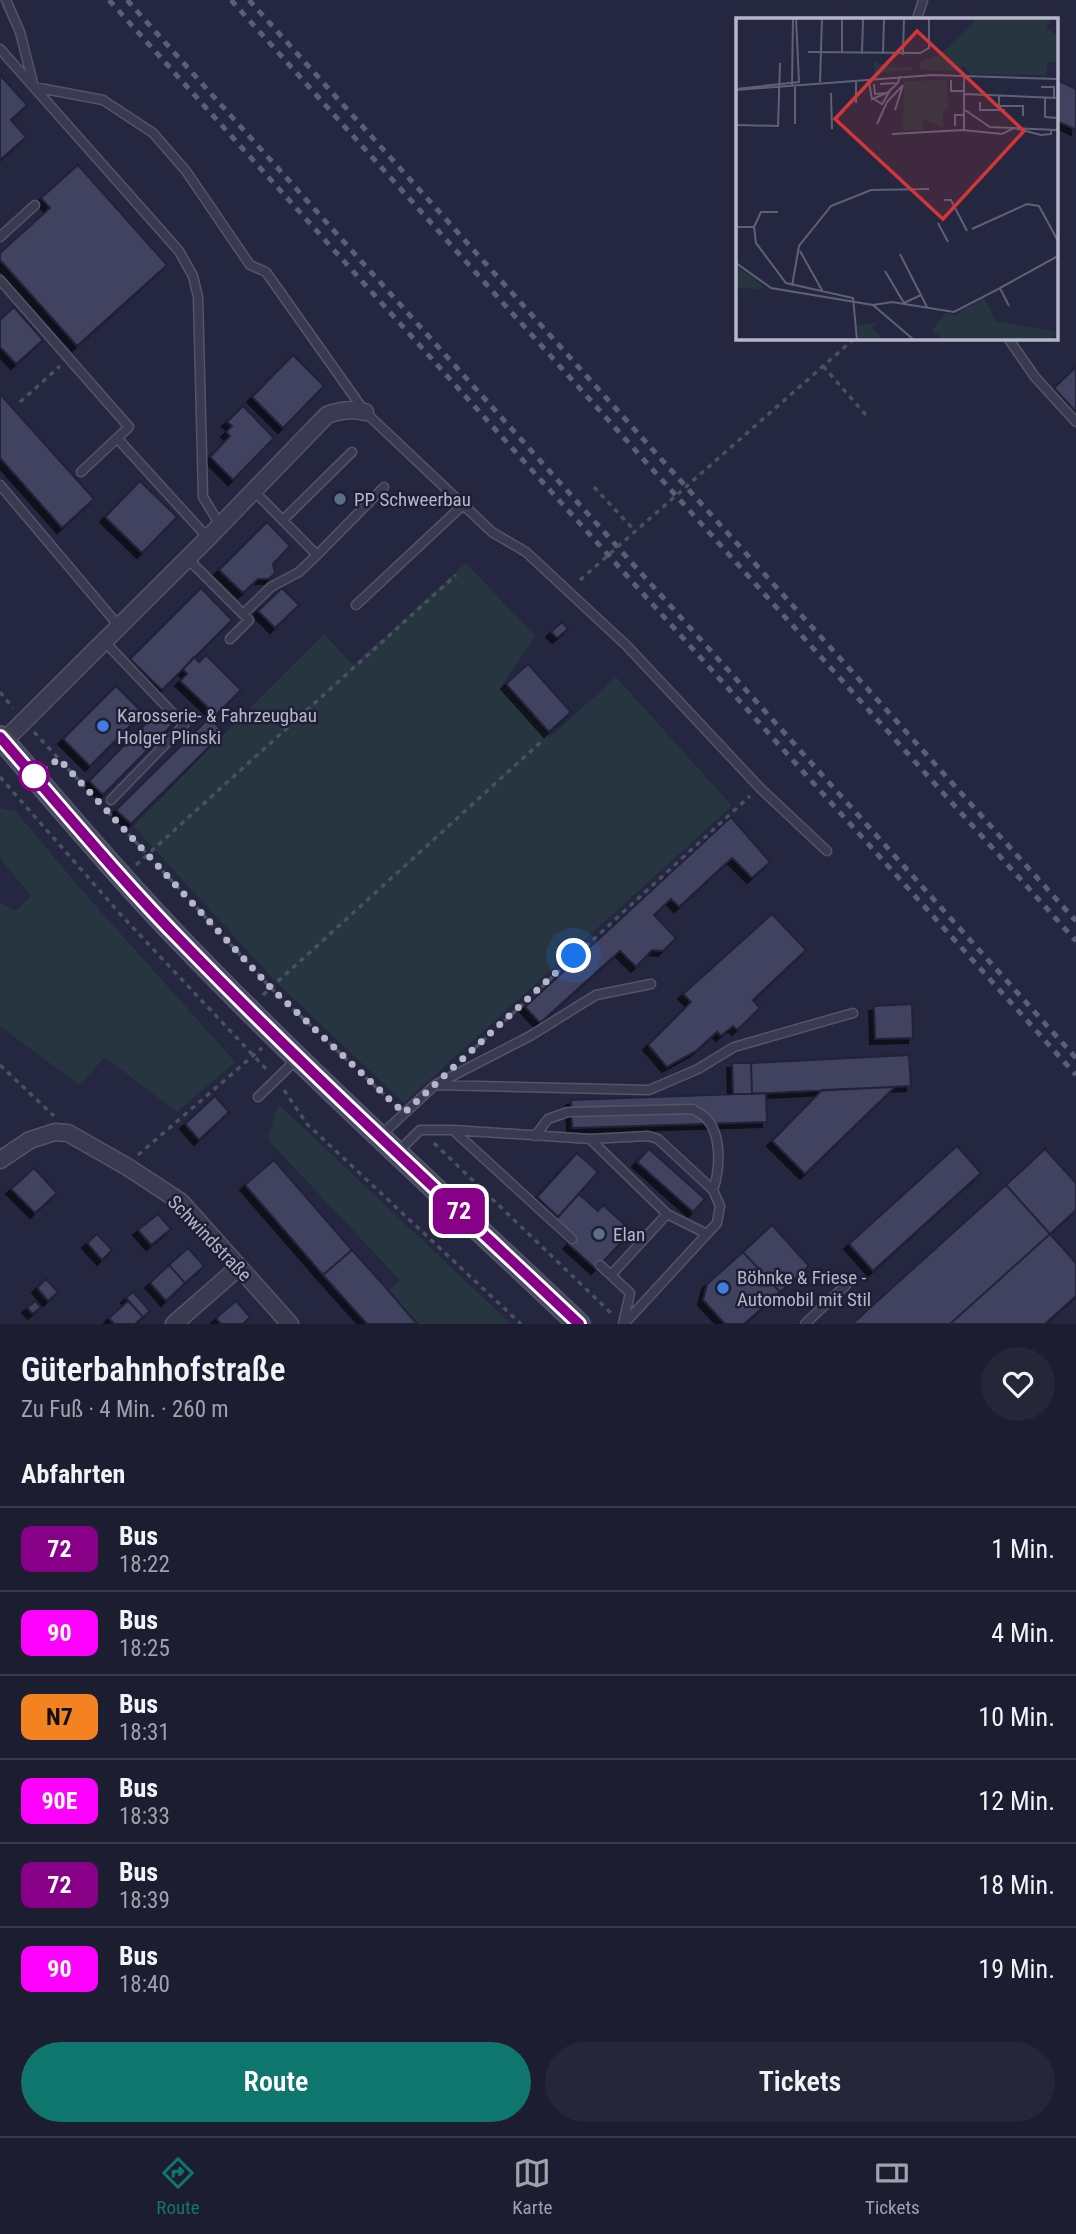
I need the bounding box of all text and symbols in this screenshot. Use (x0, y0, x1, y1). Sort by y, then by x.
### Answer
inset map (736, 18, 1058, 340)
place label: PP Schweerbau (354, 488, 471, 511)
marker: PP Schweerbau (332, 491, 348, 507)
place label: Karosserie- & Fahrzeugbau Holger Plinski (117, 704, 317, 749)
marker: Karosserie- & Fahrzeugbau Holger Plinski (95, 718, 111, 734)
unlabelled marker (19, 761, 49, 791)
your location (556, 938, 591, 973)
line badge: 72 (428, 1188, 490, 1234)
street label: Schwindstraße (163, 1191, 256, 1286)
text: 72 (447, 1197, 471, 1225)
place label: Elan (613, 1223, 645, 1246)
marker: Elan (591, 1226, 607, 1242)
place label: Böhnke & Friese - Automobil mit Stil (737, 1266, 871, 1311)
marker: Böhnke & Friese - Automobil mit Stil (715, 1280, 731, 1296)
button: heart (981, 1347, 1055, 1421)
text: Güterbahnhofstraße (21, 1350, 285, 1389)
text: Zu Fuß · 4 Min. · 260 m (21, 1396, 229, 1423)
text: Abfahrten (21, 1459, 125, 1489)
text: Bus (119, 1521, 158, 1551)
text: 1 Min. (991, 1534, 1055, 1564)
text: 72 (47, 1535, 72, 1563)
text: 18:22 (119, 1551, 170, 1578)
text: Bus (119, 1605, 158, 1635)
text: 4 Min. (991, 1618, 1055, 1648)
text: 90 (47, 1619, 72, 1647)
text: 18:25 (119, 1635, 170, 1662)
text: Bus (119, 1689, 158, 1719)
text: 10 Min. (978, 1702, 1055, 1732)
text: N7 (46, 1703, 73, 1731)
text: 18:31 (119, 1719, 170, 1746)
text: Bus (119, 1773, 158, 1803)
text: 12 Min. (978, 1786, 1055, 1816)
text: 90E (41, 1787, 78, 1815)
text: 18:33 (119, 1803, 170, 1830)
text: Bus (119, 1857, 158, 1887)
text: 18 Min. (978, 1870, 1055, 1900)
text: 72 (47, 1871, 72, 1899)
text: 18:39 (119, 1887, 170, 1914)
text: Bus (119, 1941, 158, 1971)
text: 19 Min. (978, 1954, 1055, 1984)
text: 90 (47, 1955, 72, 1983)
text: 18:40 (119, 1971, 170, 1998)
button: Route (21, 2042, 531, 2122)
button: Tickets (545, 2042, 1055, 2122)
tab: Route (156, 2154, 200, 2219)
tab: Karte (512, 2154, 552, 2219)
tab: Tickets (865, 2154, 920, 2219)

